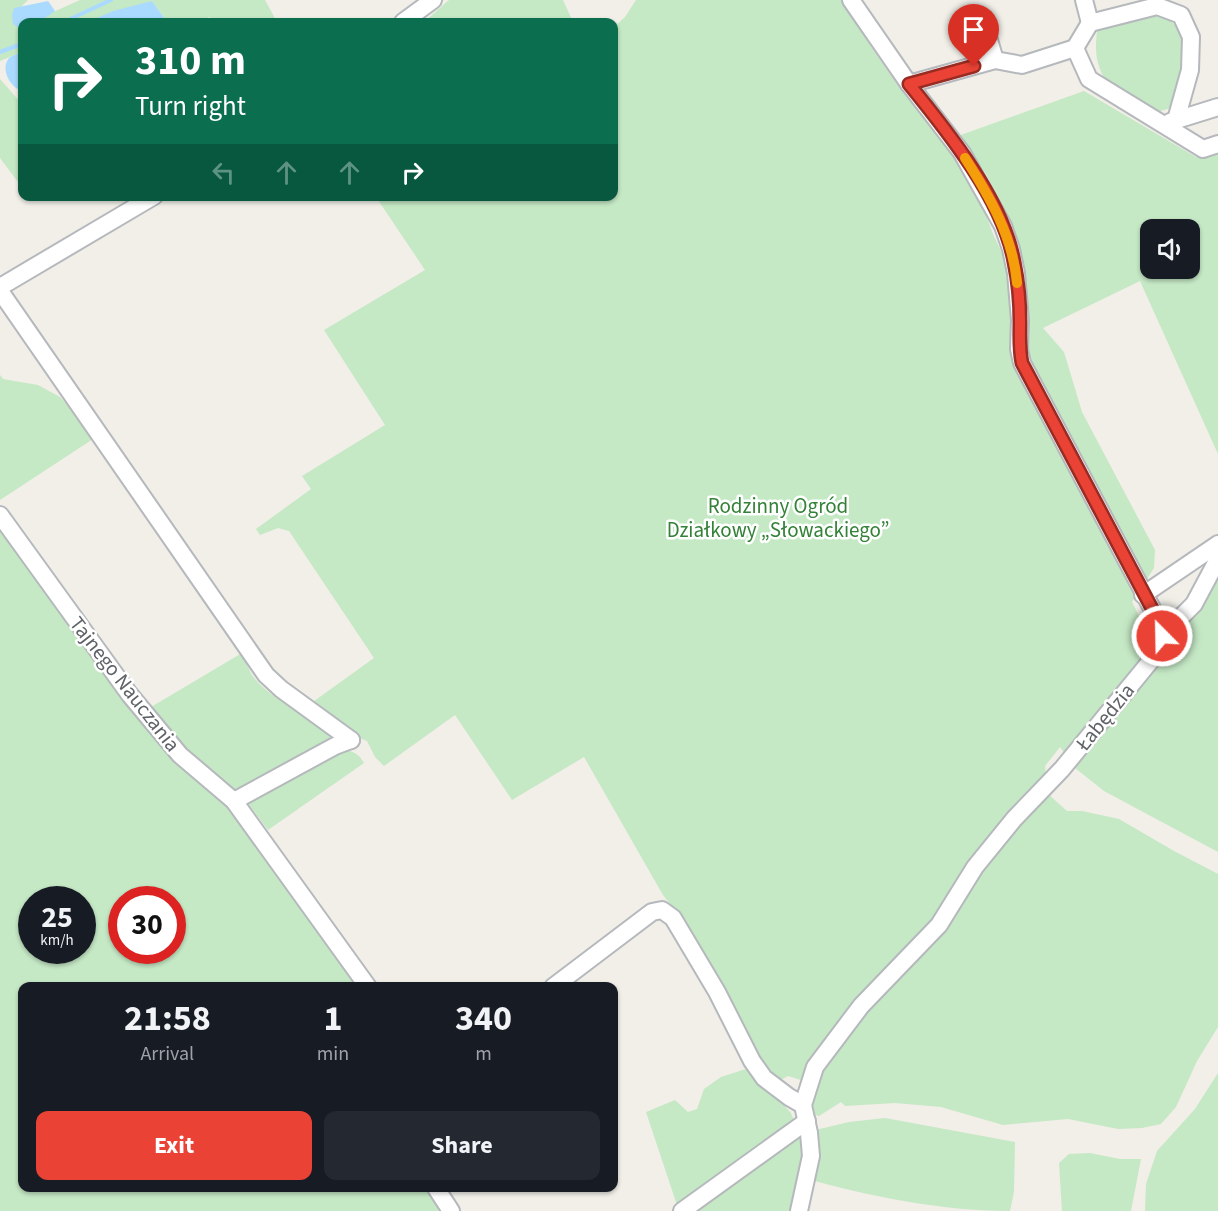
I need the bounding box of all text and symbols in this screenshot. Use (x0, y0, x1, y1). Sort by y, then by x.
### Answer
pin (948, 4, 999, 66)
icon: arrive (957, 13, 990, 46)
text: 310 m (135, 31, 246, 91)
icon: right (36, 42, 114, 120)
text: Turn right (135, 87, 246, 126)
icon: left (207, 156, 240, 189)
icon: ahead (270, 156, 303, 189)
icon: ahead (333, 156, 366, 189)
icon: right (396, 156, 429, 189)
map controls (1140, 219, 1200, 279)
button: sound (1140, 219, 1200, 279)
park label: Rodzinny Ogród Działkowy „Słowackiego” (667, 491, 889, 545)
position arrow (1130, 604, 1194, 668)
street label: Tajnego Nauczania (63, 610, 187, 758)
street label: Łabędzia (1068, 677, 1142, 758)
speed limit sign: 30 (108, 886, 186, 964)
text: 25 (41, 896, 73, 939)
text: km/h (40, 930, 74, 951)
text: 21:58 (124, 993, 211, 1044)
text: 1 (323, 993, 342, 1044)
text: 340 (455, 993, 512, 1044)
text: Arrival (140, 1040, 194, 1068)
text: min (317, 1040, 349, 1068)
text: m (475, 1040, 492, 1068)
button: Exit (36, 1111, 312, 1180)
button: Share (324, 1111, 600, 1180)

